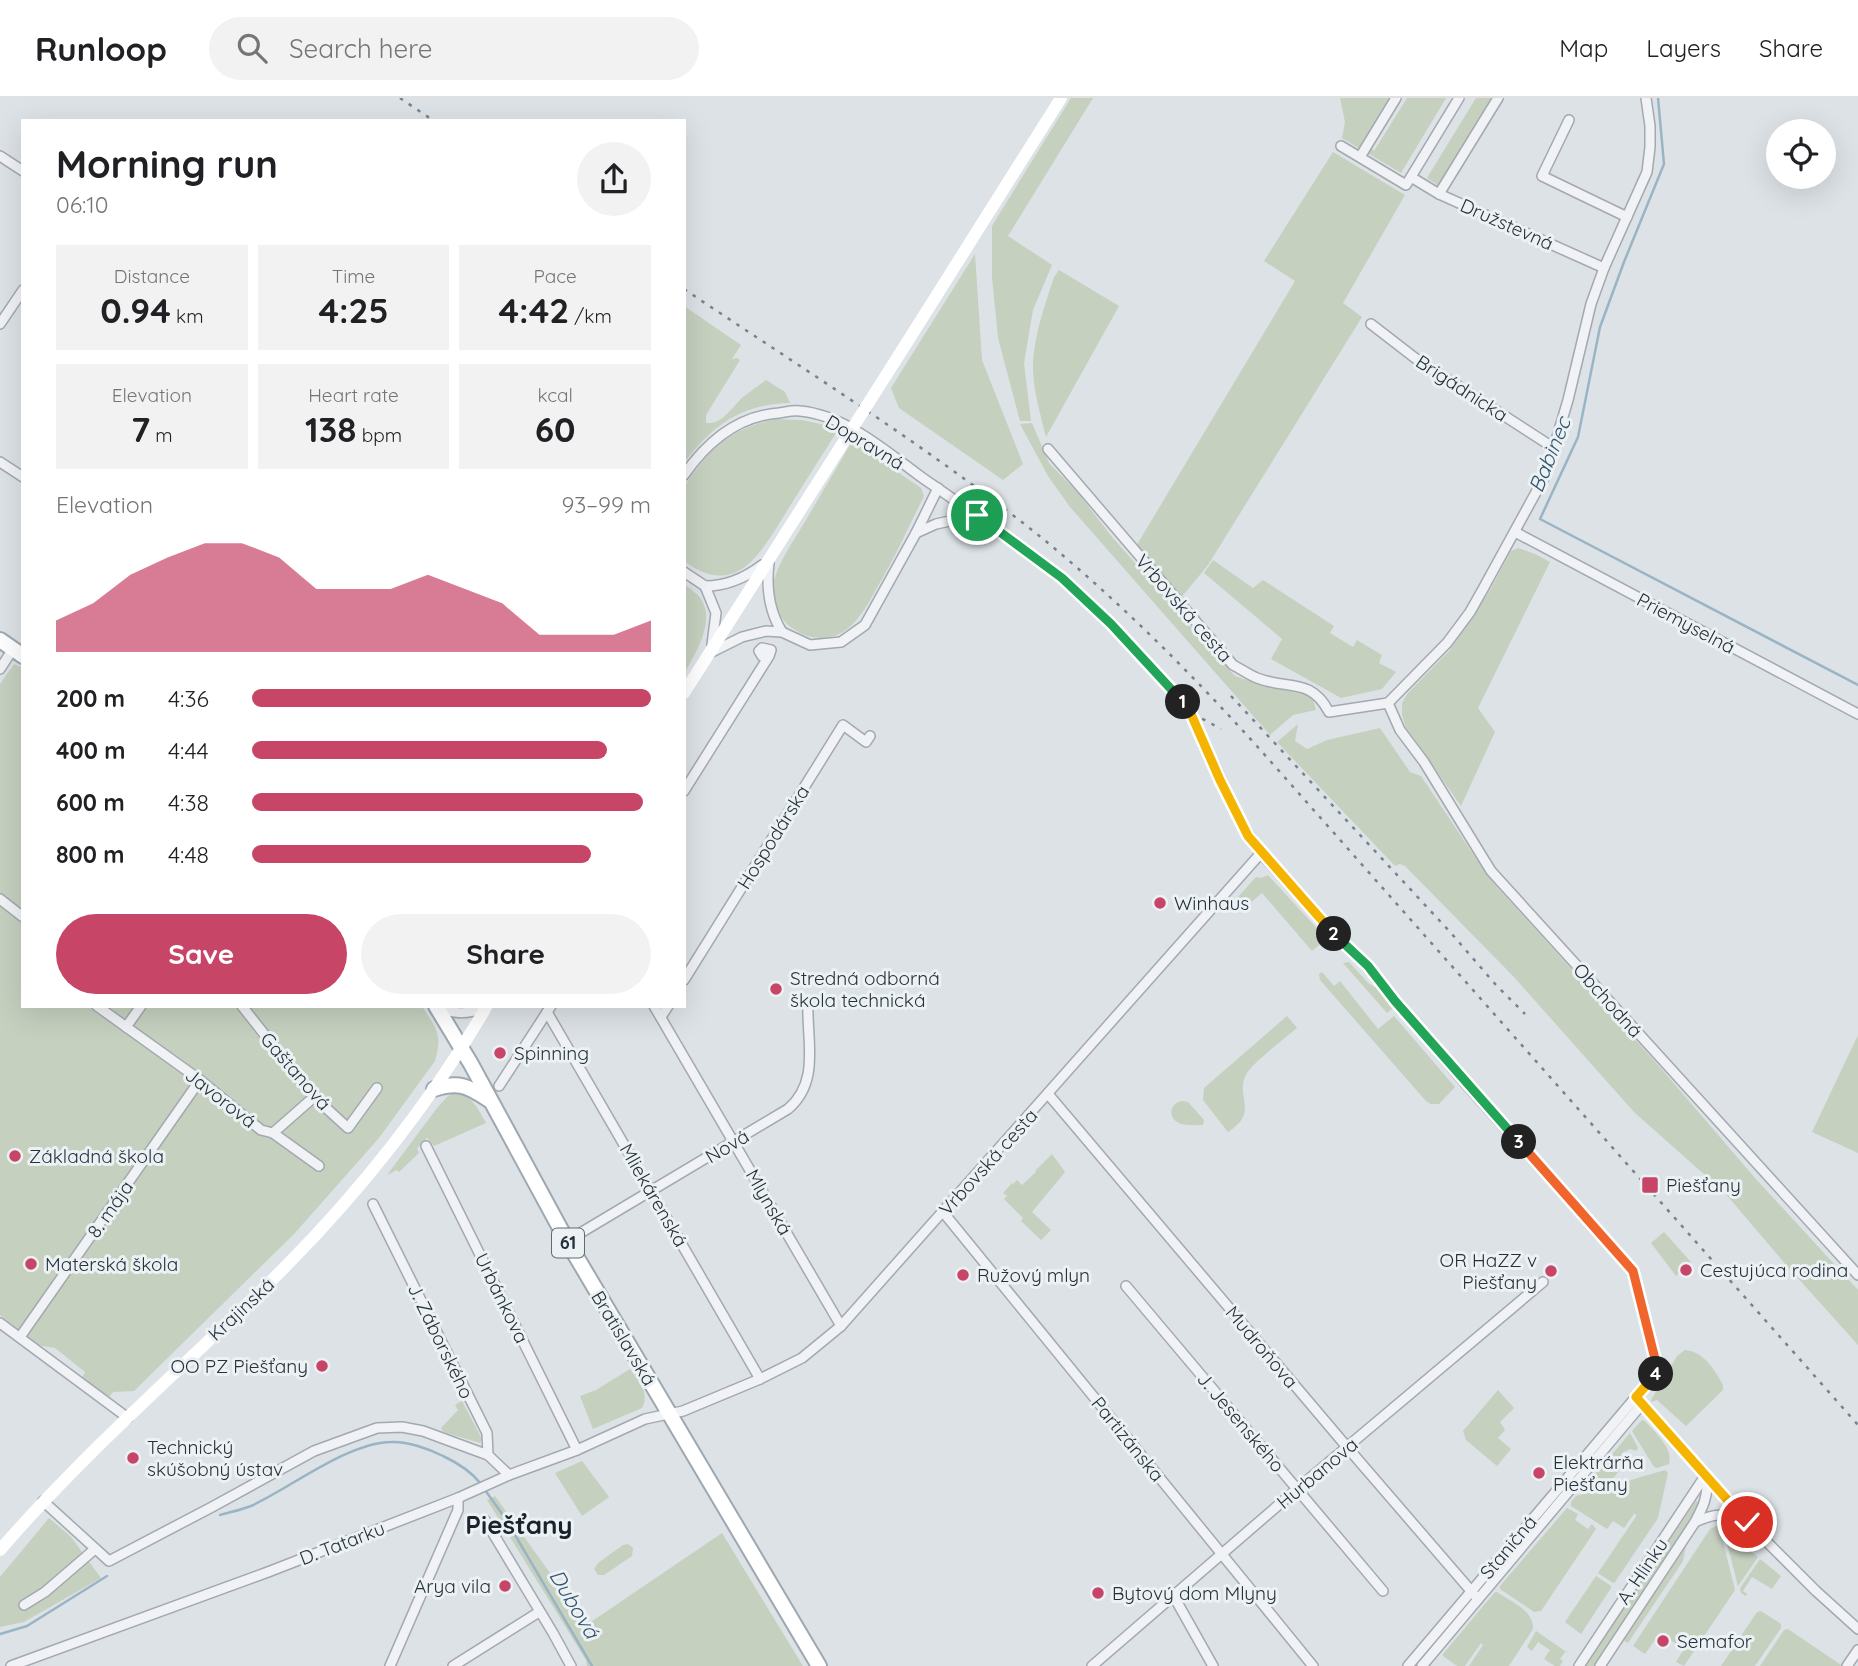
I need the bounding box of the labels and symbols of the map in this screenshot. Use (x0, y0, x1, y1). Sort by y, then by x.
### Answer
street label: Družstevná (1457, 193, 1557, 255)
street label: Brigádnicka (1411, 349, 1513, 427)
street label: Dopravná (821, 409, 909, 475)
water label: Babinec (1522, 411, 1577, 496)
pin (947, 485, 1007, 545)
street label: Vrbovská cesta (1130, 549, 1238, 667)
street label: Priemyselná (1633, 587, 1739, 659)
pin: 1 (1166, 684, 1200, 720)
street label: Hospodárska (732, 781, 814, 893)
place label: Winhaus (1174, 891, 1249, 915)
marker: Winhaus (1152, 895, 1168, 911)
pin: 2 (1316, 916, 1352, 952)
street label: Obchodná (1568, 958, 1648, 1042)
place label: Stredná odborná škola technická (790, 966, 940, 1012)
marker: Stredná odborná škola technická (768, 981, 784, 997)
street label: Gaštanová (256, 1027, 336, 1115)
place label: Spinning (514, 1041, 589, 1065)
marker: Spinning (492, 1045, 508, 1061)
street label: Javorová (181, 1063, 261, 1133)
street label: Vrbovská cesta (934, 1104, 1042, 1220)
street label: Nová (701, 1124, 753, 1168)
pin: 3 (1502, 1124, 1536, 1160)
street label: Mliekárenská (615, 1139, 693, 1251)
place label: Základná škola (29, 1144, 164, 1168)
marker: Základná škola (7, 1148, 23, 1164)
street label: Mlynská (741, 1165, 797, 1239)
place label: Piešťany (1666, 1173, 1741, 1197)
marker: Piešťany (1640, 1175, 1660, 1195)
street label: 8. mája (82, 1176, 138, 1242)
road number: 61 (552, 1228, 584, 1258)
place label: OR HaZZ v Piešťany (1440, 1248, 1537, 1294)
street label: Urbánkova (470, 1249, 534, 1347)
place label: Materská škola (45, 1252, 178, 1276)
marker: Materská škola (23, 1256, 39, 1272)
place label: Cestujúca rodina (1700, 1258, 1848, 1282)
marker: Cestujúca rodina (1678, 1262, 1694, 1278)
place label: Ružový mlyn (977, 1263, 1090, 1287)
marker: OR HaZZ v Piešťany (1543, 1263, 1559, 1279)
marker: Ružový mlyn (955, 1267, 971, 1283)
street label: Krajinská (203, 1272, 279, 1346)
street label: J. Záborského (403, 1279, 479, 1403)
street label: Bratislavská (586, 1286, 662, 1390)
street label: Mudroňova (1221, 1301, 1303, 1393)
place label: OO PZ Piešťany (171, 1354, 308, 1378)
pin: 4 (1638, 1356, 1674, 1392)
marker: OO PZ Piešťany (314, 1358, 330, 1374)
street label: J. Jesenského (1192, 1367, 1290, 1477)
street label: Partizánska (1086, 1392, 1170, 1486)
street label: Hurbanova (1271, 1432, 1363, 1514)
place label: Technický skúšobný ústav (147, 1435, 283, 1481)
marker: Technický skúšobný ústav (125, 1450, 141, 1466)
place label: Elektrárňa Piešťany (1553, 1450, 1644, 1496)
marker: Elektrárňa Piešťany (1531, 1465, 1547, 1481)
pin (1717, 1492, 1777, 1552)
district label: Piešťany (465, 1508, 573, 1541)
street label: Staničná (1474, 1510, 1542, 1584)
street label: D. Tatarku (296, 1516, 388, 1570)
street label: A. Hlinku (1611, 1533, 1673, 1609)
water label: Dubová (544, 1564, 606, 1644)
place label: Arya vila (414, 1574, 491, 1598)
marker: Arya vila (497, 1578, 513, 1594)
place label: Bytový dom Mlyny (1112, 1581, 1277, 1605)
marker: Bytový dom Mlyny (1090, 1585, 1106, 1601)
place label: Semafor (1677, 1629, 1753, 1653)
marker: Semafor (1655, 1633, 1671, 1649)

